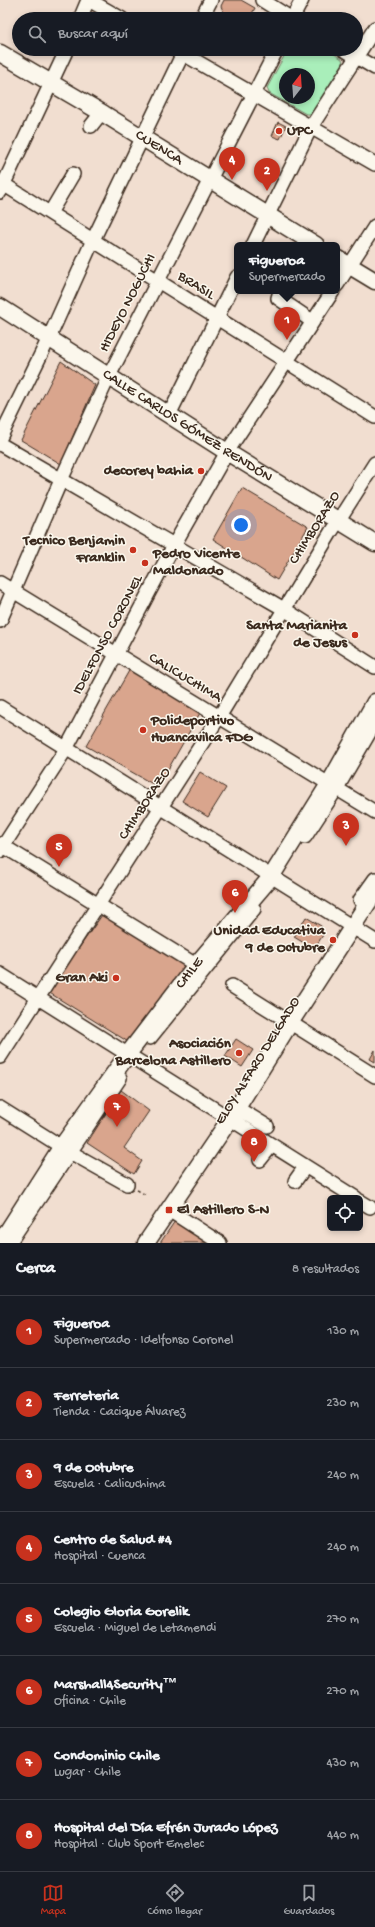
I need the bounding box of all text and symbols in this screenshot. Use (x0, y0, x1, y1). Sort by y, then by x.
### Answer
search box (12, 12, 363, 56)
icon: search (26, 23, 48, 45)
text: Buscar aquí (58, 25, 128, 43)
north arrow (279, 68, 315, 104)
place label: UPC (287, 122, 314, 140)
street label: CUENCA (132, 126, 187, 170)
marker: UPC (274, 126, 284, 136)
pin: 4 (219, 147, 245, 180)
pin: 2 (254, 158, 280, 191)
popup (234, 242, 340, 294)
street label: HIDEYO NOGUCHI (95, 251, 161, 355)
text: Figueroa (249, 252, 304, 270)
street label: BRASIL (173, 267, 218, 305)
text: Supermercado (249, 270, 325, 285)
pin: 1 (274, 307, 300, 340)
street label: CALLE CARLOS GÓMEZ RENDÓN (99, 366, 276, 487)
place label: decorey bahia (104, 462, 194, 480)
marker: decorey bahia (196, 466, 206, 476)
street label: CHIMBORAZO (285, 488, 345, 568)
your location (231, 515, 251, 535)
place label: Tecnico Benjamin Franklin (22, 532, 126, 567)
marker: Tecnico Benjamin Franklin (128, 545, 138, 555)
place label: Pedro Vicente Maldonado (152, 545, 241, 580)
marker: Pedro Vicente Maldonado (140, 558, 150, 568)
street label: IDELFONSO CORONEL (69, 572, 147, 698)
place label: Santa Marianita de Jesus (246, 617, 348, 652)
marker: Santa Marianita de Jesus (350, 630, 360, 640)
street label: CALICUCHIMA (145, 649, 226, 708)
place label: Polideportivo Huancavilca FDG (150, 712, 254, 747)
marker: Polideportivo Huancavilca FDG (138, 725, 148, 735)
street label: CHIMBORAZO (115, 764, 175, 844)
pin: 3 (333, 813, 359, 846)
pin: 5 (46, 834, 72, 867)
pin: 6 (222, 880, 248, 913)
place label: Unidad Educativa 9 de Octubre (214, 922, 326, 957)
marker: Unidad Educativa 9 de Octubre (328, 935, 338, 945)
street label: CHILE (172, 953, 208, 993)
place label: Gran Aki (55, 969, 108, 987)
marker: Gran Aki (111, 973, 121, 983)
street label: ELOY ALFARO DELGADO (211, 994, 305, 1128)
place label: Asociación Barcelona Astillero (115, 1035, 232, 1070)
marker: Asociación Barcelona Astillero (234, 1048, 244, 1058)
pin: 7 (104, 1094, 130, 1127)
pin: 8 (241, 1129, 267, 1162)
map controls (327, 1195, 363, 1231)
button: locate (327, 1195, 363, 1231)
place label: El Astillero S-N (177, 1201, 270, 1219)
marker: El Astillero S-N (164, 1205, 174, 1215)
text: Cerca (16, 1259, 55, 1279)
text: 8 resultados (292, 1262, 359, 1277)
text: Figueroa (54, 1315, 110, 1333)
text: 1 (26, 1324, 32, 1339)
text: 130 m (327, 1324, 359, 1339)
text: Supermercado · Idelfonso Coronel (54, 1333, 233, 1348)
text: Ferreteria (54, 1387, 119, 1405)
text: 2 (26, 1396, 32, 1411)
text: 230 m (326, 1396, 359, 1411)
text: Tienda · Cacique Álvarez (54, 1405, 185, 1420)
text: 9 de Octubre (54, 1459, 133, 1477)
text: 3 (26, 1468, 32, 1483)
text: 240 m (327, 1468, 359, 1483)
text: Escuela · Calicuchima (54, 1477, 166, 1492)
text: Centro de Salud #4 (54, 1531, 172, 1549)
text: 4 (26, 1540, 32, 1555)
text: 240 m (327, 1540, 359, 1555)
text: Hospital · Cuenca (54, 1549, 145, 1564)
text: Colegio Gloria Gorelik (54, 1603, 189, 1621)
text: 5 (26, 1612, 32, 1627)
text: 270 m (326, 1612, 359, 1627)
text: Escuela · Miguel de Letamendi (54, 1621, 216, 1636)
text: Marshall4Security™ (54, 1676, 178, 1694)
text: 6 (26, 1684, 32, 1699)
text: 270 m (326, 1684, 359, 1699)
text: Oficina · Chile (54, 1694, 126, 1709)
text: Condominio Chile (54, 1747, 160, 1765)
text: 7 (26, 1756, 32, 1771)
text: 430 m (326, 1756, 359, 1771)
text: Lugar · Chile (54, 1765, 121, 1780)
text: Hospital del Día Efrén Jurado López (54, 1819, 278, 1837)
text: 8 (25, 1828, 33, 1843)
text: 440 m (327, 1828, 359, 1843)
text: Hospital · Club Sport Emelec (54, 1837, 204, 1852)
tab: Mapa (41, 1882, 66, 1918)
tab: Cómo llegar (147, 1882, 202, 1918)
tab: Guardados (283, 1882, 334, 1918)

